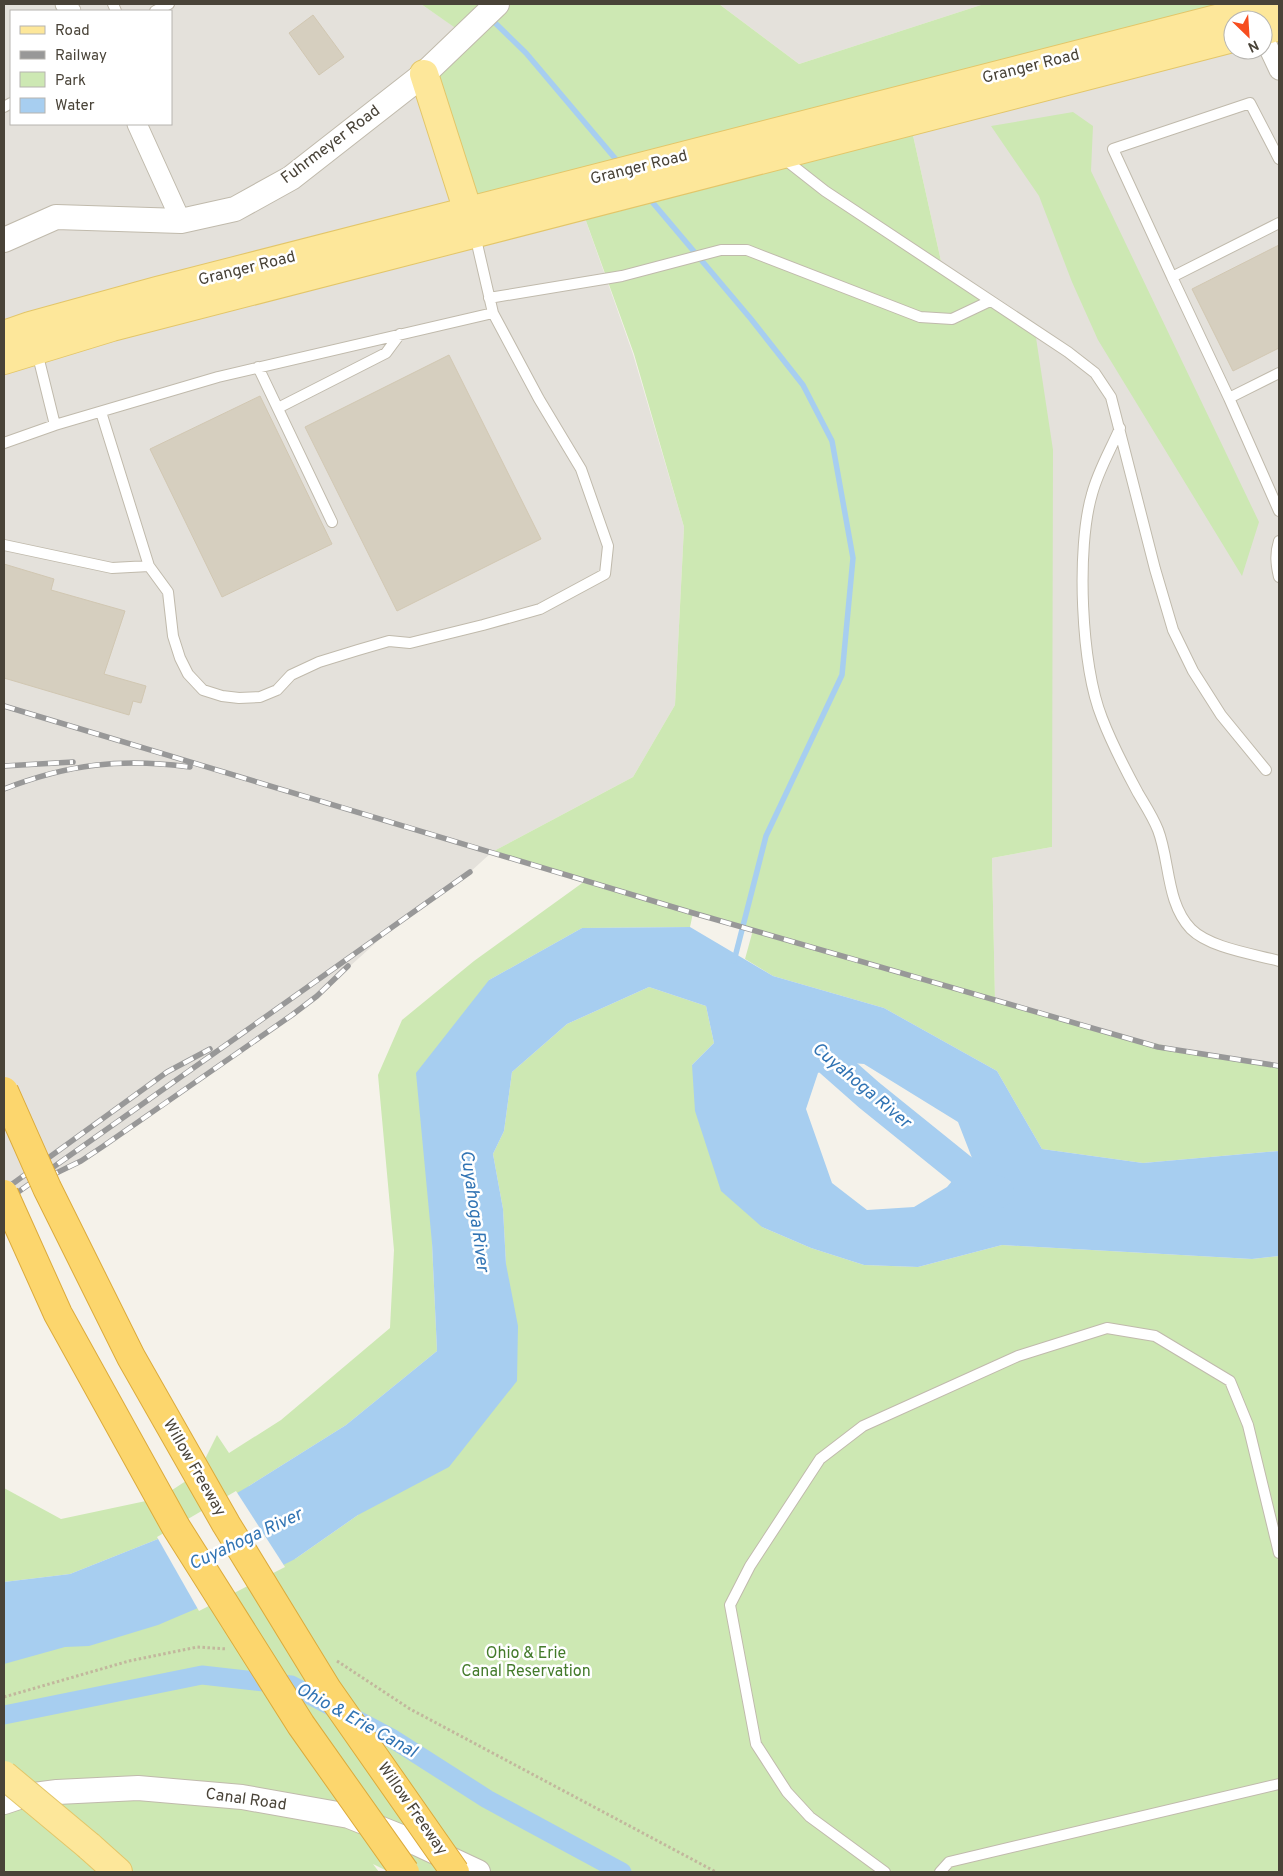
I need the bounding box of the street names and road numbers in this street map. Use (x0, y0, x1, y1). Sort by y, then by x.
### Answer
street label: Granger Road (980, 45, 1082, 89)
street label: Fuhrmeyer Road (277, 101, 385, 189)
street label: Granger Road (588, 146, 690, 190)
street label: Granger Road (196, 247, 298, 291)
street label: Willow Freeway (158, 1416, 230, 1520)
street label: Willow Freeway (373, 1759, 451, 1859)
street label: Canal Road (204, 1784, 288, 1816)

